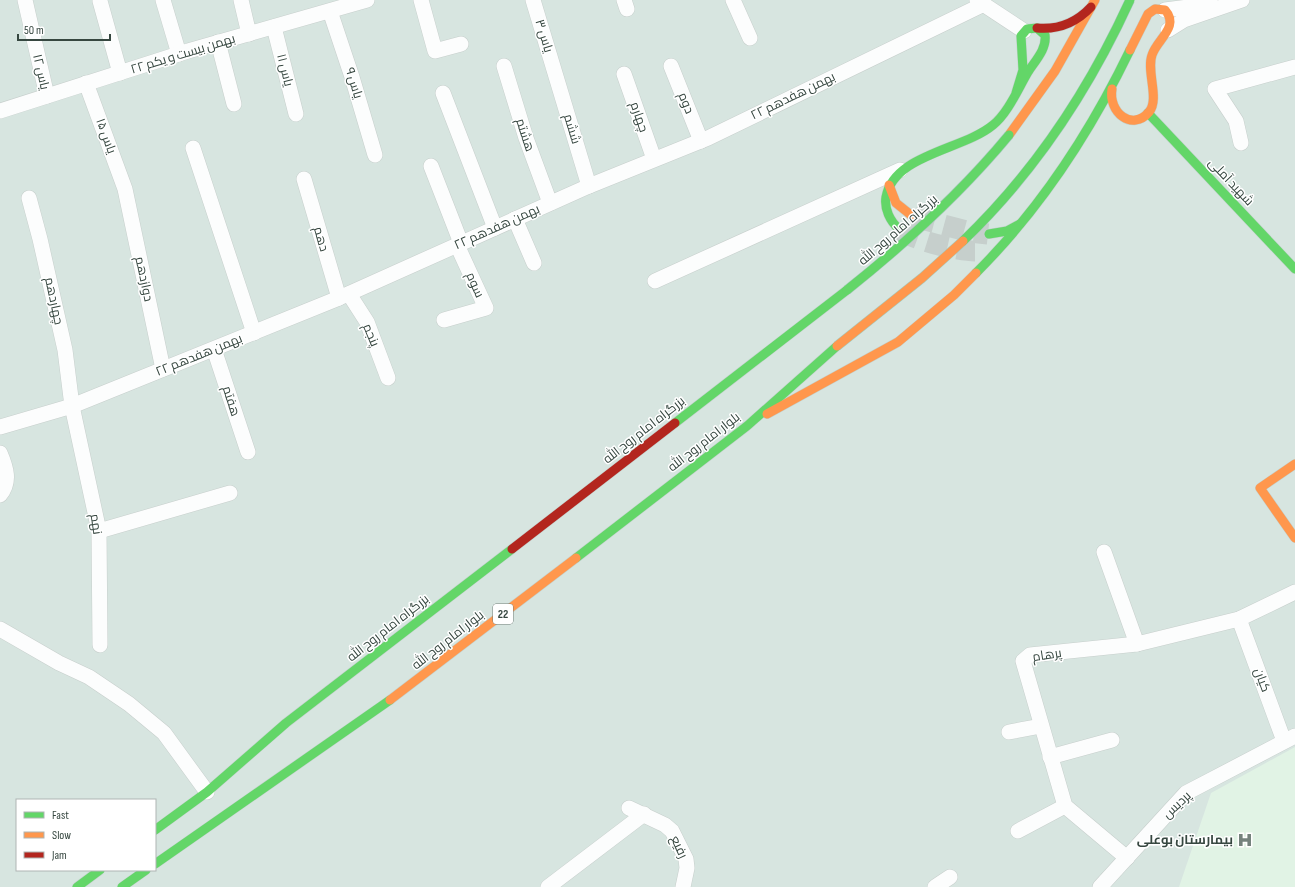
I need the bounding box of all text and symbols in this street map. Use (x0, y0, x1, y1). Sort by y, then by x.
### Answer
scale bar (18, 16, 110, 42)
street label: یاس ۳ (531, 17, 557, 55)
text: 50 m (24, 23, 44, 38)
street label: ۲۲ بهمن بیست و یکم (129, 30, 238, 78)
street label: یاس ۱۱ (273, 52, 297, 89)
street label: یاس ۱۲ (29, 53, 53, 92)
street label: یاس ۹ (342, 65, 366, 101)
street label: ۲۲ بهمن هفدهم (748, 69, 838, 124)
street label: دوم (674, 90, 697, 116)
street label: چهارم (625, 100, 652, 135)
street label: ششم (559, 112, 584, 146)
street label: یاس ۱۵ (92, 116, 120, 156)
street label: هشتم (511, 116, 538, 154)
street label: شهید آملی (1205, 155, 1257, 209)
street label: بزرگراه امام روح الله (854, 190, 942, 270)
street label: ۲۲ بهمن هفدهم (452, 201, 543, 254)
street label: دهم (309, 225, 332, 254)
street label: دوازدهم (130, 255, 157, 303)
street label: سوم (461, 270, 488, 301)
street label: چهاردهم (40, 276, 67, 326)
street label: پنجم (358, 321, 383, 350)
street label: ۲۲ بهمن هفدهم (153, 330, 245, 381)
street label: هفتم (218, 384, 243, 419)
street label: بزرگراه امام روح الله (599, 392, 689, 468)
street label: بلوار امام روح الله (664, 408, 744, 476)
street label: نهم (85, 513, 106, 536)
street label: بزرگراه امام روح الله (343, 590, 433, 666)
road number: 22 (493, 604, 513, 624)
street label: بلوار امام روح الله (408, 606, 488, 674)
street label: پرهام (1031, 645, 1064, 666)
street label: کیان (1250, 666, 1274, 694)
street label: پردیس (1159, 787, 1196, 823)
legend (16, 799, 156, 871)
text: Fast (52, 808, 69, 823)
text: Slow (52, 828, 71, 843)
hospital icon: بیمارستان بوعلی (1236, 831, 1254, 849)
place label: بیمارستان بوعلی (1137, 832, 1233, 848)
street label: رفیع (667, 833, 691, 861)
text: Jam (51, 848, 67, 863)

